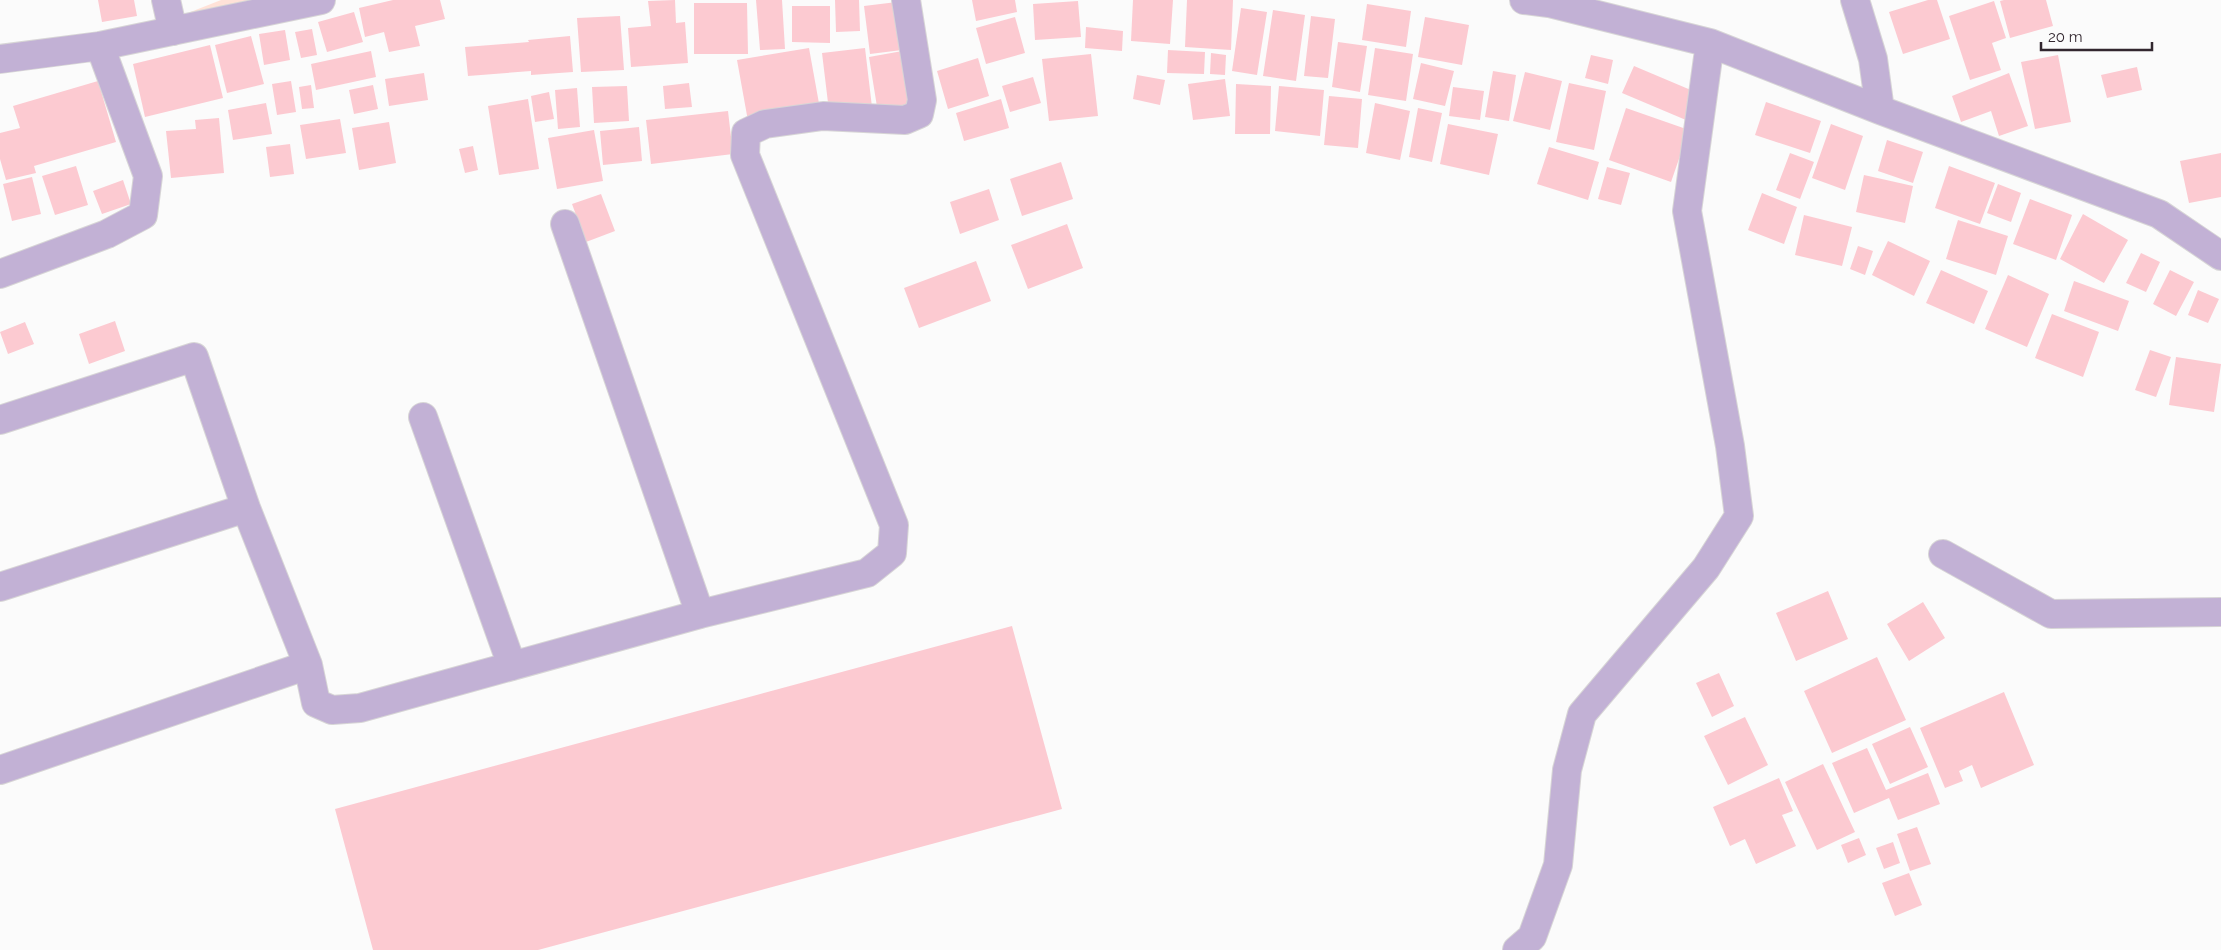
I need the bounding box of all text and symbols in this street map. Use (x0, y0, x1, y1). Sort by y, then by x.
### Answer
scale bar (2041, 20, 2152, 52)
text: 20 m (2048, 28, 2083, 46)

